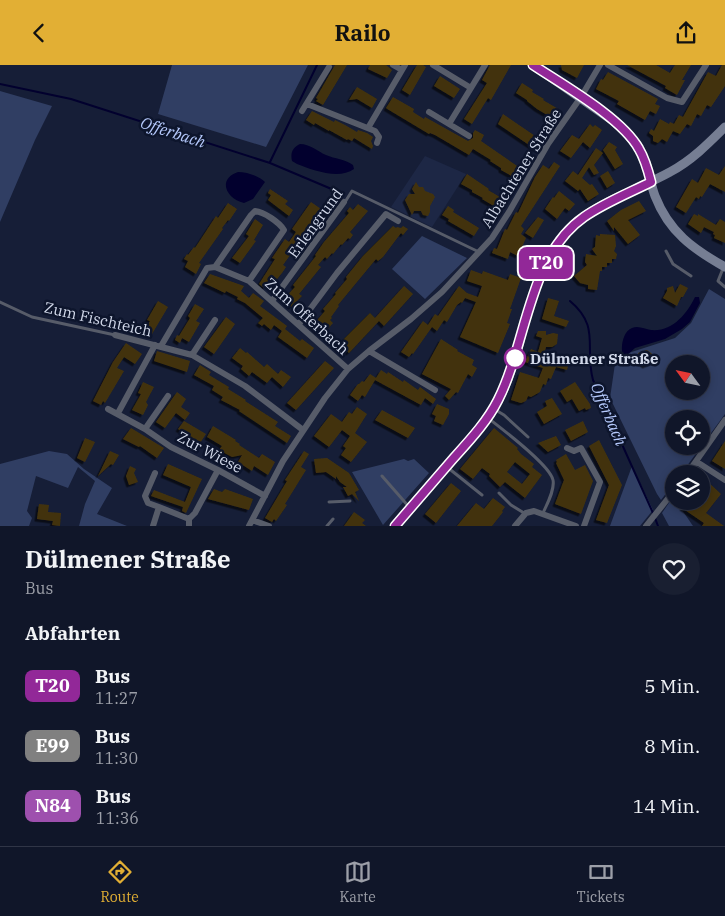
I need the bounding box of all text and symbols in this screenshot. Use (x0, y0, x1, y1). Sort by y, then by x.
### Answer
text: Railo (334, 18, 391, 47)
icon: back (25, 19, 53, 47)
icon: share (672, 19, 700, 47)
street label: Albachtener Straße (477, 105, 565, 231)
water label: Offerbach (138, 112, 208, 152)
street label: Erlengrund (283, 184, 347, 262)
line badge: T20 (517, 247, 575, 279)
text: T20 (529, 251, 563, 274)
street label: Zum Offerbach (261, 273, 353, 359)
street label: Zum Fischteich (42, 297, 154, 341)
marker: Dülmener Straße (504, 347, 526, 369)
place label: Dülmener Straße (530, 349, 658, 368)
north arrow (665, 355, 710, 400)
map controls (665, 355, 710, 510)
water label: Offerbach (587, 379, 631, 449)
button: locate (665, 410, 710, 455)
street label: Zur Wiese (174, 427, 246, 477)
button: layers (665, 465, 710, 510)
text: Dülmener Straße (25, 543, 230, 575)
button: heart (648, 543, 700, 595)
text: Bus (25, 578, 53, 598)
text: Abfahrten (25, 621, 120, 645)
text: Bus (95, 664, 130, 688)
text: T20 (35, 674, 70, 697)
text: 5 Min. (644, 674, 700, 698)
text: 11:27 (95, 688, 138, 708)
text: Bus (95, 724, 130, 748)
text: E99 (36, 734, 69, 757)
text: 8 Min. (644, 734, 700, 758)
text: 11:30 (95, 748, 138, 768)
text: Bus (96, 784, 131, 808)
text: N84 (35, 794, 71, 817)
text: 14 Min. (633, 794, 700, 818)
text: 11:36 (96, 808, 139, 828)
tab: Route (100, 858, 139, 906)
tab: Karte (340, 858, 376, 906)
tab: Tickets (577, 858, 625, 906)

